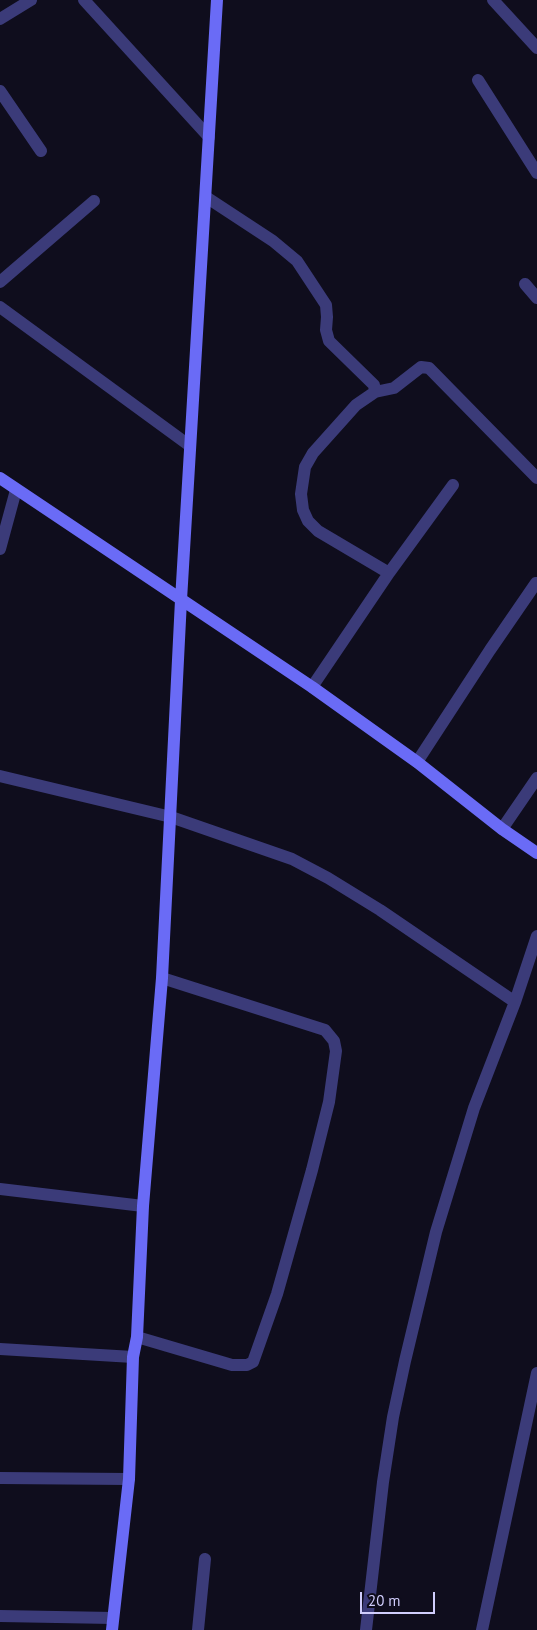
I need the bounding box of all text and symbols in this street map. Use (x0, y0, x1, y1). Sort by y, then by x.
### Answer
scale bar (362, 1582, 437, 1614)
text: 20 m (368, 1591, 401, 1610)

